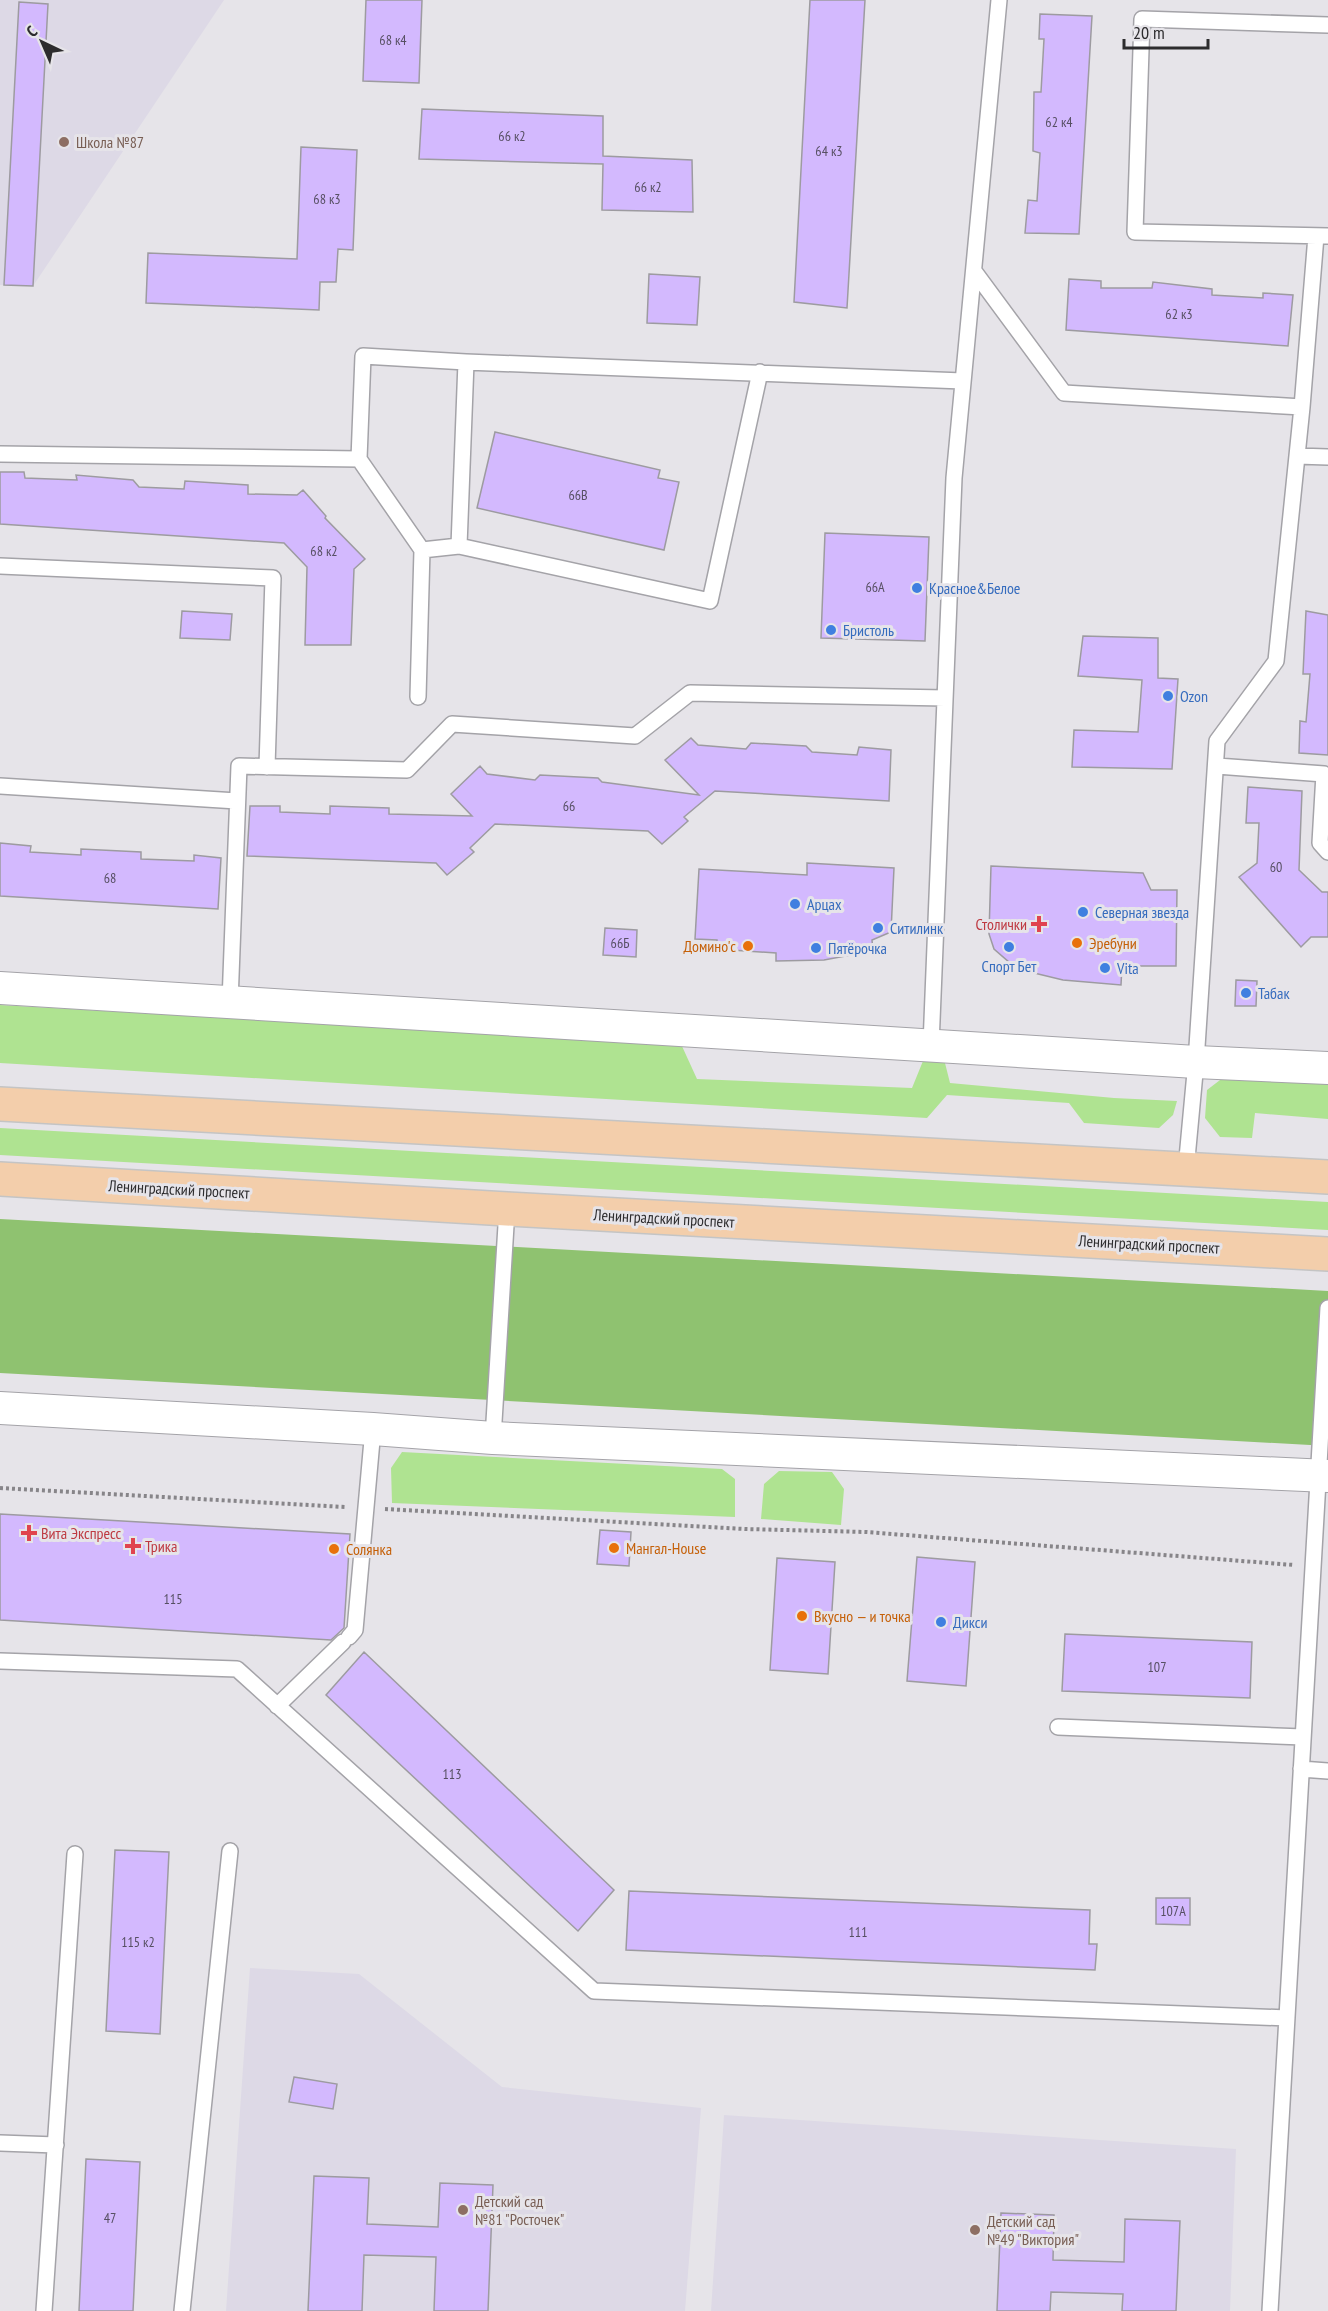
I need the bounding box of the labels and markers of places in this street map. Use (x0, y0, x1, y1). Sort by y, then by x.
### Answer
place label: Школа №87 (76, 132, 144, 152)
marker: Школа №87 (57, 135, 71, 149)
place label: Красное&Белое (929, 578, 1020, 598)
marker: Красное&Белое (910, 581, 924, 595)
place label: Бристоль (843, 620, 894, 640)
marker: Бристоль (824, 623, 838, 637)
place label: Ozon (1180, 686, 1208, 706)
marker: Ozon (1161, 689, 1175, 703)
place label: Арцах (807, 894, 842, 914)
marker: Арцах (788, 897, 802, 911)
place label: Северная звезда (1095, 902, 1189, 922)
marker: Северная звезда (1076, 905, 1090, 919)
place label: Столички (976, 914, 1027, 934)
marker: Столички (1032, 917, 1046, 931)
place label: Ситилинк (890, 918, 944, 938)
marker: Ситилинк (871, 921, 885, 935)
place label: Эребуни (1089, 933, 1137, 953)
place label: Домино'c (684, 936, 736, 956)
marker: Эребуни (1070, 936, 1084, 950)
place label: Пятёрочка (828, 938, 887, 958)
marker: Домино'c (741, 939, 755, 953)
marker: Спорт Бет (1002, 940, 1016, 954)
marker: Пятёрочка (809, 941, 823, 955)
place label: Спорт Бет (982, 956, 1037, 976)
place label: Vita (1116, 958, 1139, 978)
marker: Vita (1098, 961, 1112, 975)
place label: Табак (1258, 983, 1290, 1003)
marker: Табак (1239, 986, 1253, 1000)
place label: Вита Экспресс (41, 1523, 121, 1543)
marker: Вита Экспресс (22, 1526, 36, 1540)
place label: Трика (145, 1536, 177, 1556)
place label: Мангал-House (626, 1538, 706, 1558)
marker: Трика (126, 1539, 140, 1553)
place label: Солянка (346, 1539, 392, 1559)
marker: Мангал-House (607, 1541, 621, 1555)
marker: Солянка (327, 1542, 341, 1556)
place label: Вкусно — и точка (814, 1606, 911, 1626)
marker: Вкусно — и точка (795, 1609, 809, 1623)
place label: Дикси (953, 1612, 987, 1632)
marker: Дикси (934, 1615, 948, 1629)
place label: Детский сад №81 "Росточек" (475, 2191, 564, 2229)
marker: Детский сад №81 "Росточек" (456, 2203, 470, 2217)
place label: Детский сад №49 "Виктория" (987, 2211, 1079, 2249)
marker: Детский сад №49 "Виктория" (968, 2223, 982, 2237)

